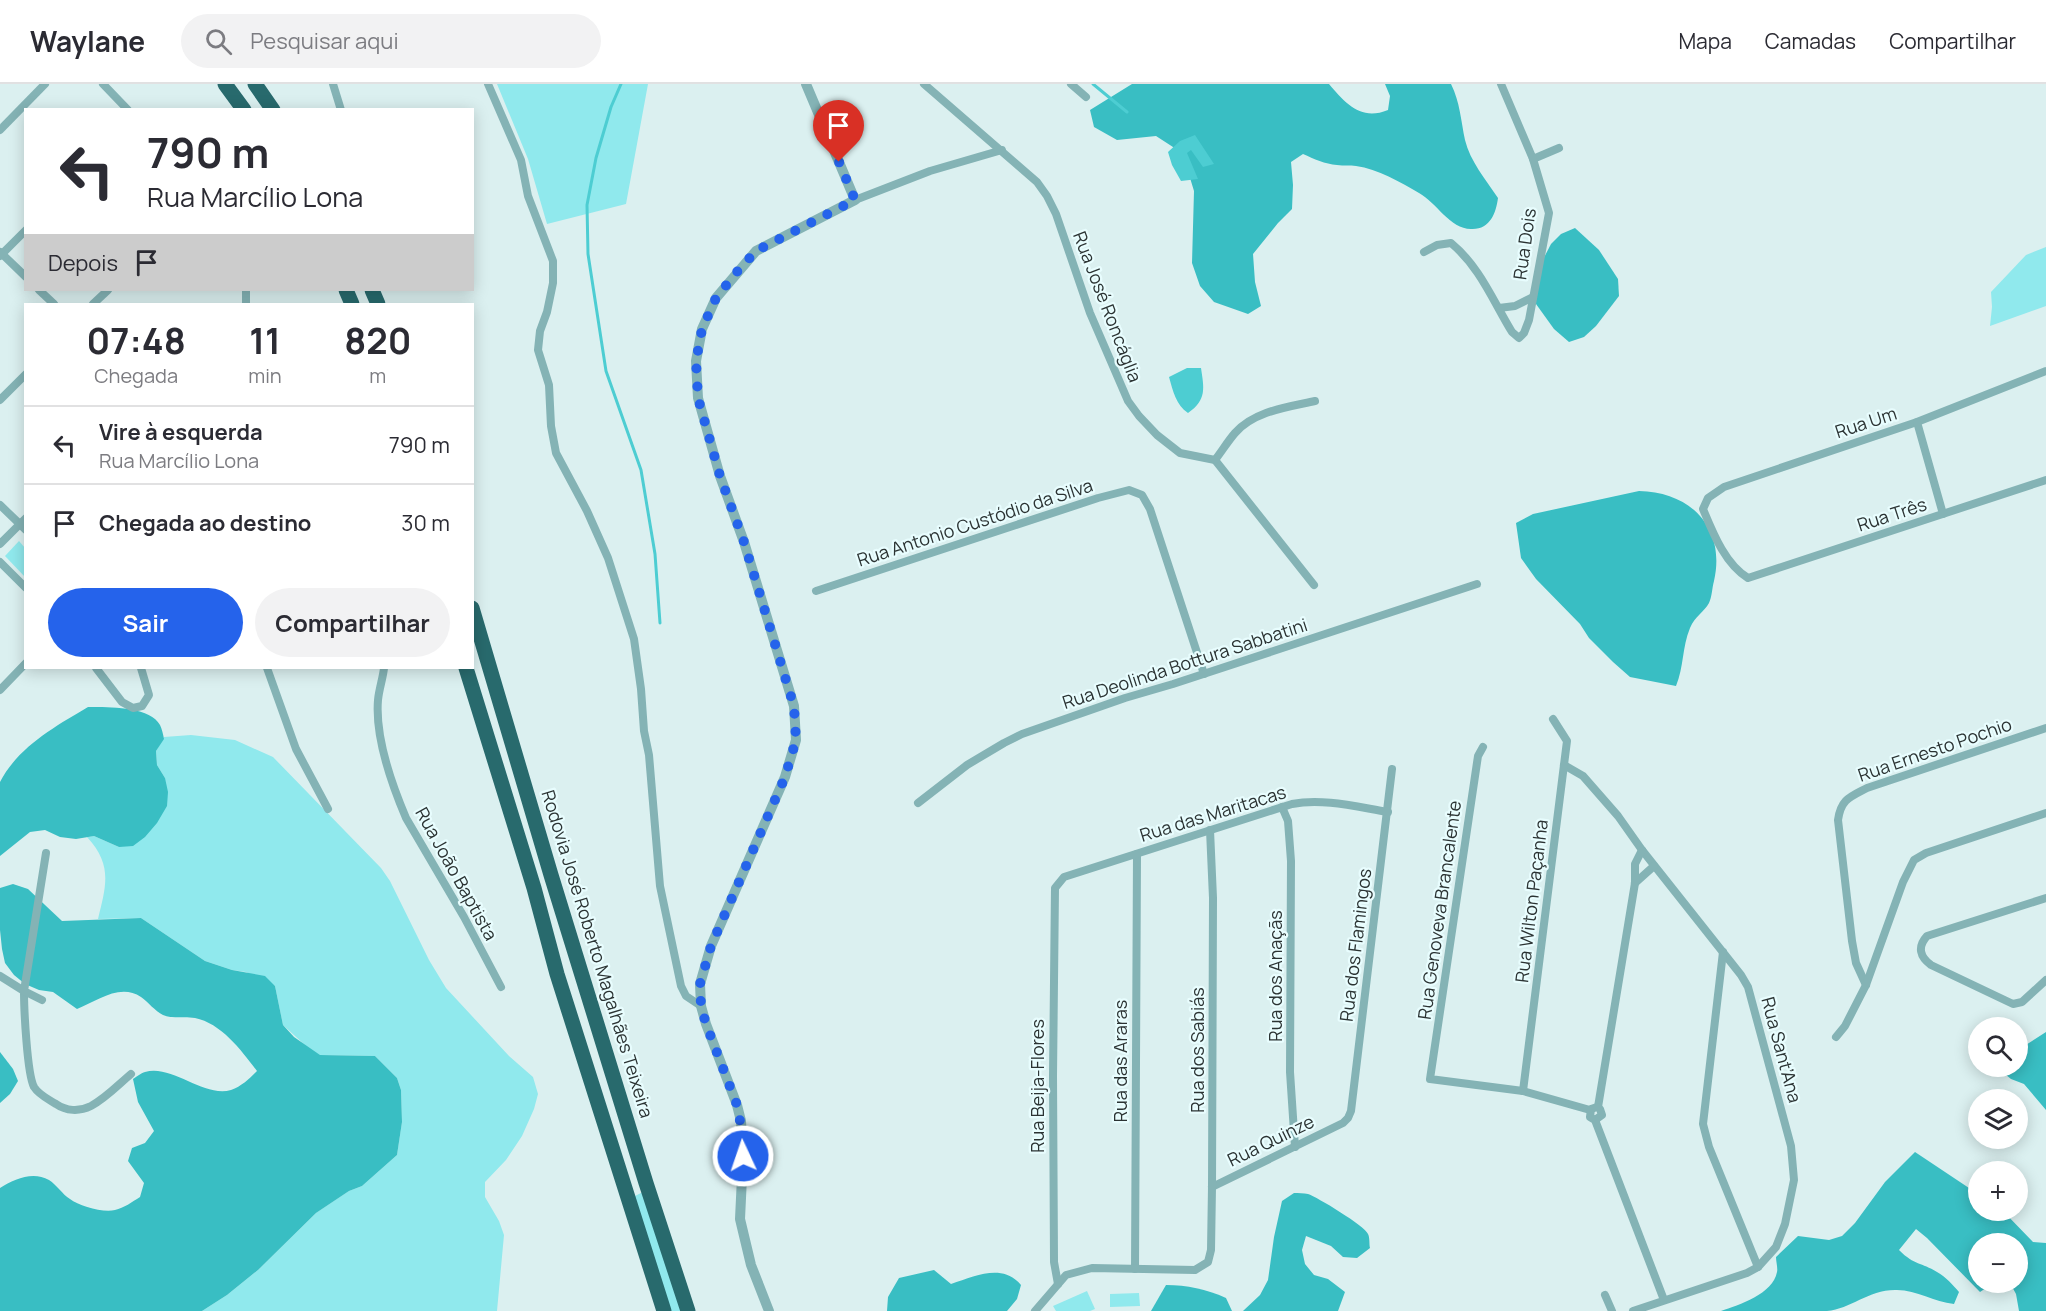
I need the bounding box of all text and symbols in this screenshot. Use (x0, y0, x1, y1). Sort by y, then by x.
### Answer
search box (181, 14, 601, 68)
text: Waylane (30, 22, 145, 60)
icon: search (202, 25, 235, 58)
text: Pesquisar aqui (250, 26, 399, 56)
text: Mapa (1678, 27, 1732, 55)
text: Camadas (1765, 27, 1856, 55)
text: Compartilhar (1889, 27, 2016, 55)
pin (813, 100, 864, 162)
icon: arrive (822, 109, 855, 142)
text: 790 m (147, 123, 269, 181)
icon: left (48, 132, 126, 210)
text: Rua Marcílio Lona (147, 178, 363, 215)
street label: Rua Dois (1507, 207, 1541, 281)
street label: Rua José Roncáglia (1068, 228, 1148, 385)
icon: arrive (130, 246, 163, 279)
text: Depois (48, 248, 118, 278)
text: 07:48 (87, 316, 186, 365)
text: 11 (249, 316, 281, 365)
text: 820 (344, 316, 411, 365)
text: Chegada (94, 362, 178, 389)
text: min (248, 362, 282, 389)
text: m (369, 362, 386, 389)
street label: Rua Um (1832, 401, 1900, 443)
text: Vire à esquerda (99, 417, 263, 447)
icon: left (48, 429, 81, 462)
text: 790 m (389, 430, 450, 460)
text: Rua Marcílio Lona (99, 447, 259, 474)
street label: Rua Antonio Custódio da Silva (854, 473, 1096, 572)
street label: Rua Três (1854, 492, 1930, 537)
icon: arrive (48, 507, 81, 540)
text: Chegada ao destino (99, 508, 311, 538)
text: 30 m (401, 508, 450, 538)
button: Sair (48, 588, 243, 657)
button: Compartilhar (255, 588, 450, 657)
street label: Rua Deolinda Bottura Sabbatini (1059, 612, 1310, 714)
street label: Rua Ernesto Pochio (1855, 711, 2015, 787)
street label: Rua das Maritacas (1137, 779, 1289, 847)
street label: Rodovia José Roberto Magalhães Teixeira (537, 787, 659, 1120)
street label: Rua Genoveva Brancalente (1412, 799, 1466, 1021)
street label: Rua João Baptista (410, 803, 503, 944)
street label: Rua Wilton Paçanha (1509, 818, 1553, 984)
street label: Rua dos Flamingos (1334, 867, 1376, 1023)
street label: Rua dos Anaçãs (1263, 910, 1287, 1042)
street label: Rua dos Sabiás (1185, 987, 1209, 1113)
street label: Rua Sant’Ana (1756, 994, 1808, 1105)
street label: Rua das Araras (1108, 1000, 1132, 1122)
map controls (1968, 1017, 2028, 1293)
button: search (1968, 1017, 2028, 1077)
street label: Rua Beija-Flores (1025, 1019, 1049, 1153)
button: layers (1968, 1089, 2028, 1149)
street label: Rua Quinze (1223, 1109, 1318, 1171)
position arrow (711, 1124, 775, 1188)
button: + (1968, 1161, 2028, 1221)
button: − (1968, 1233, 2028, 1293)

